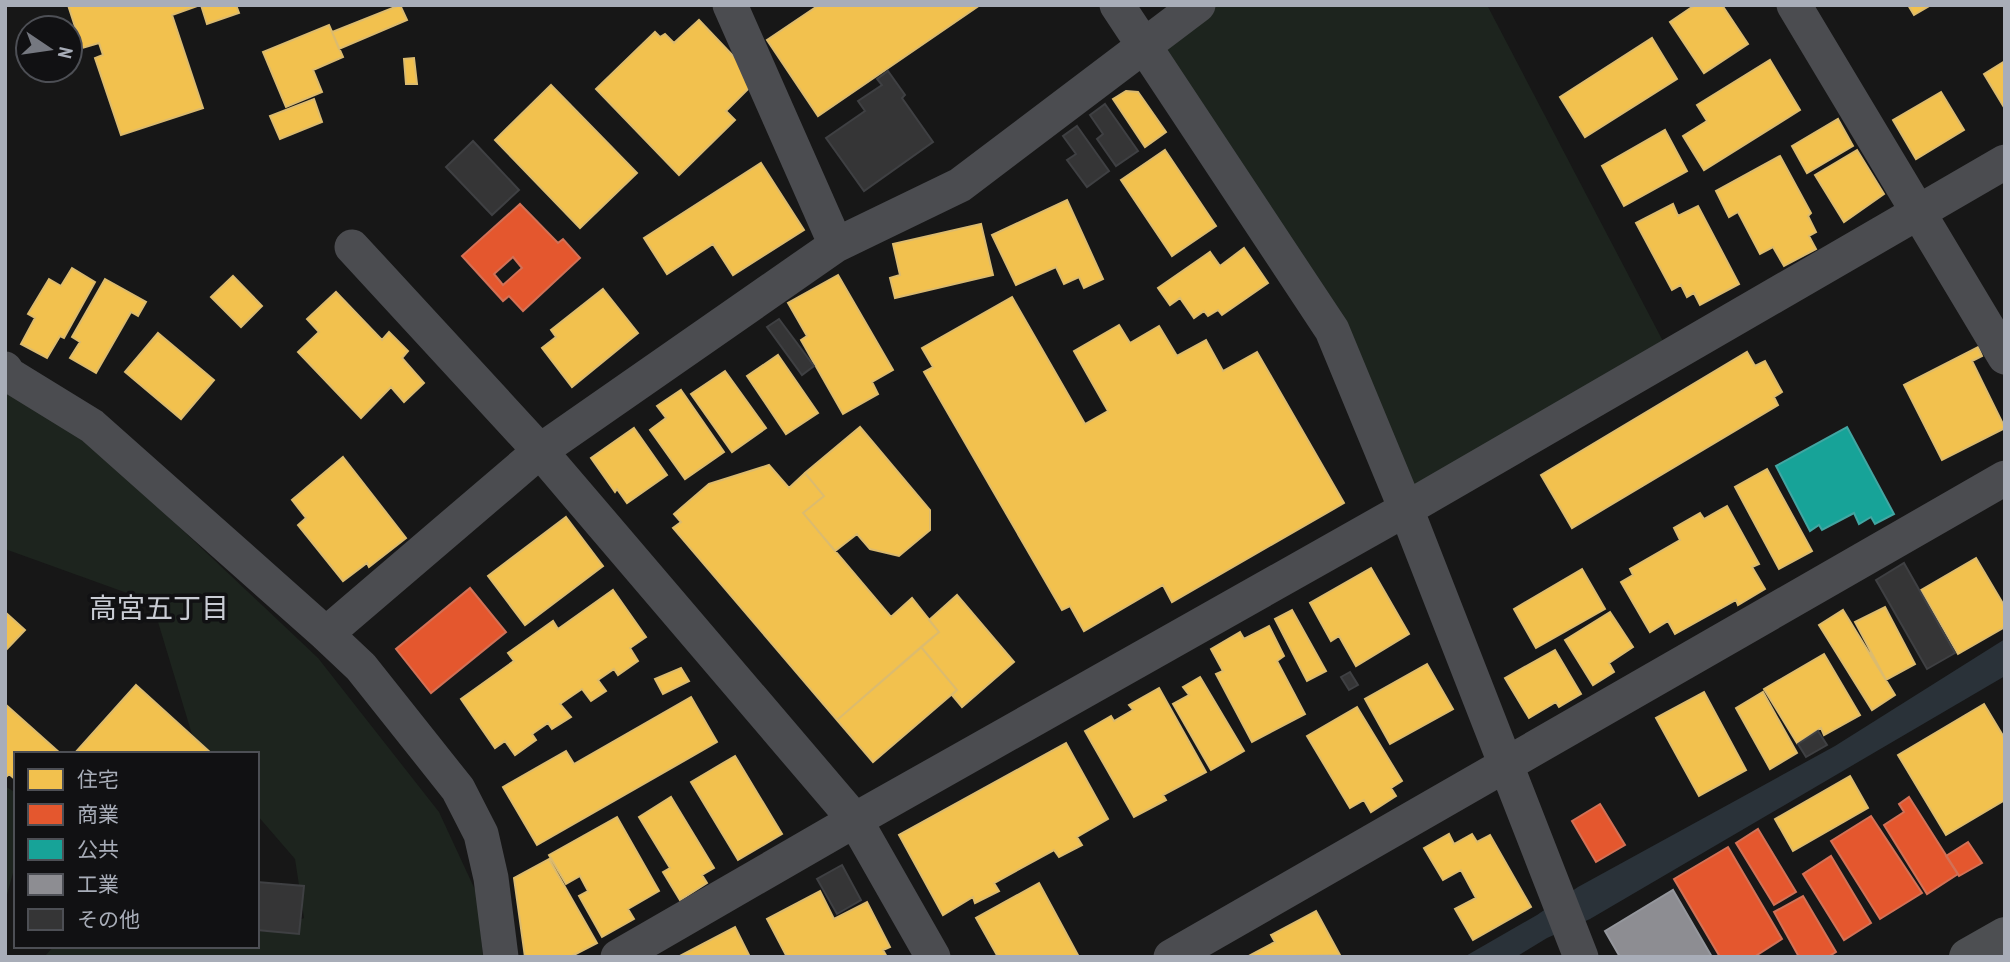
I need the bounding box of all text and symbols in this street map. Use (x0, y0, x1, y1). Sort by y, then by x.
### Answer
north arrow (14, 14, 84, 84)
text: N (53, 45, 78, 61)
district label: 高宮五丁目 (89, 589, 229, 626)
legend (14, 752, 259, 948)
text: 住宅 (77, 766, 119, 793)
text: 商業 (77, 801, 119, 828)
text: 公共 (77, 836, 119, 863)
text: 工業 (77, 871, 119, 898)
text: その他 (77, 906, 140, 933)

